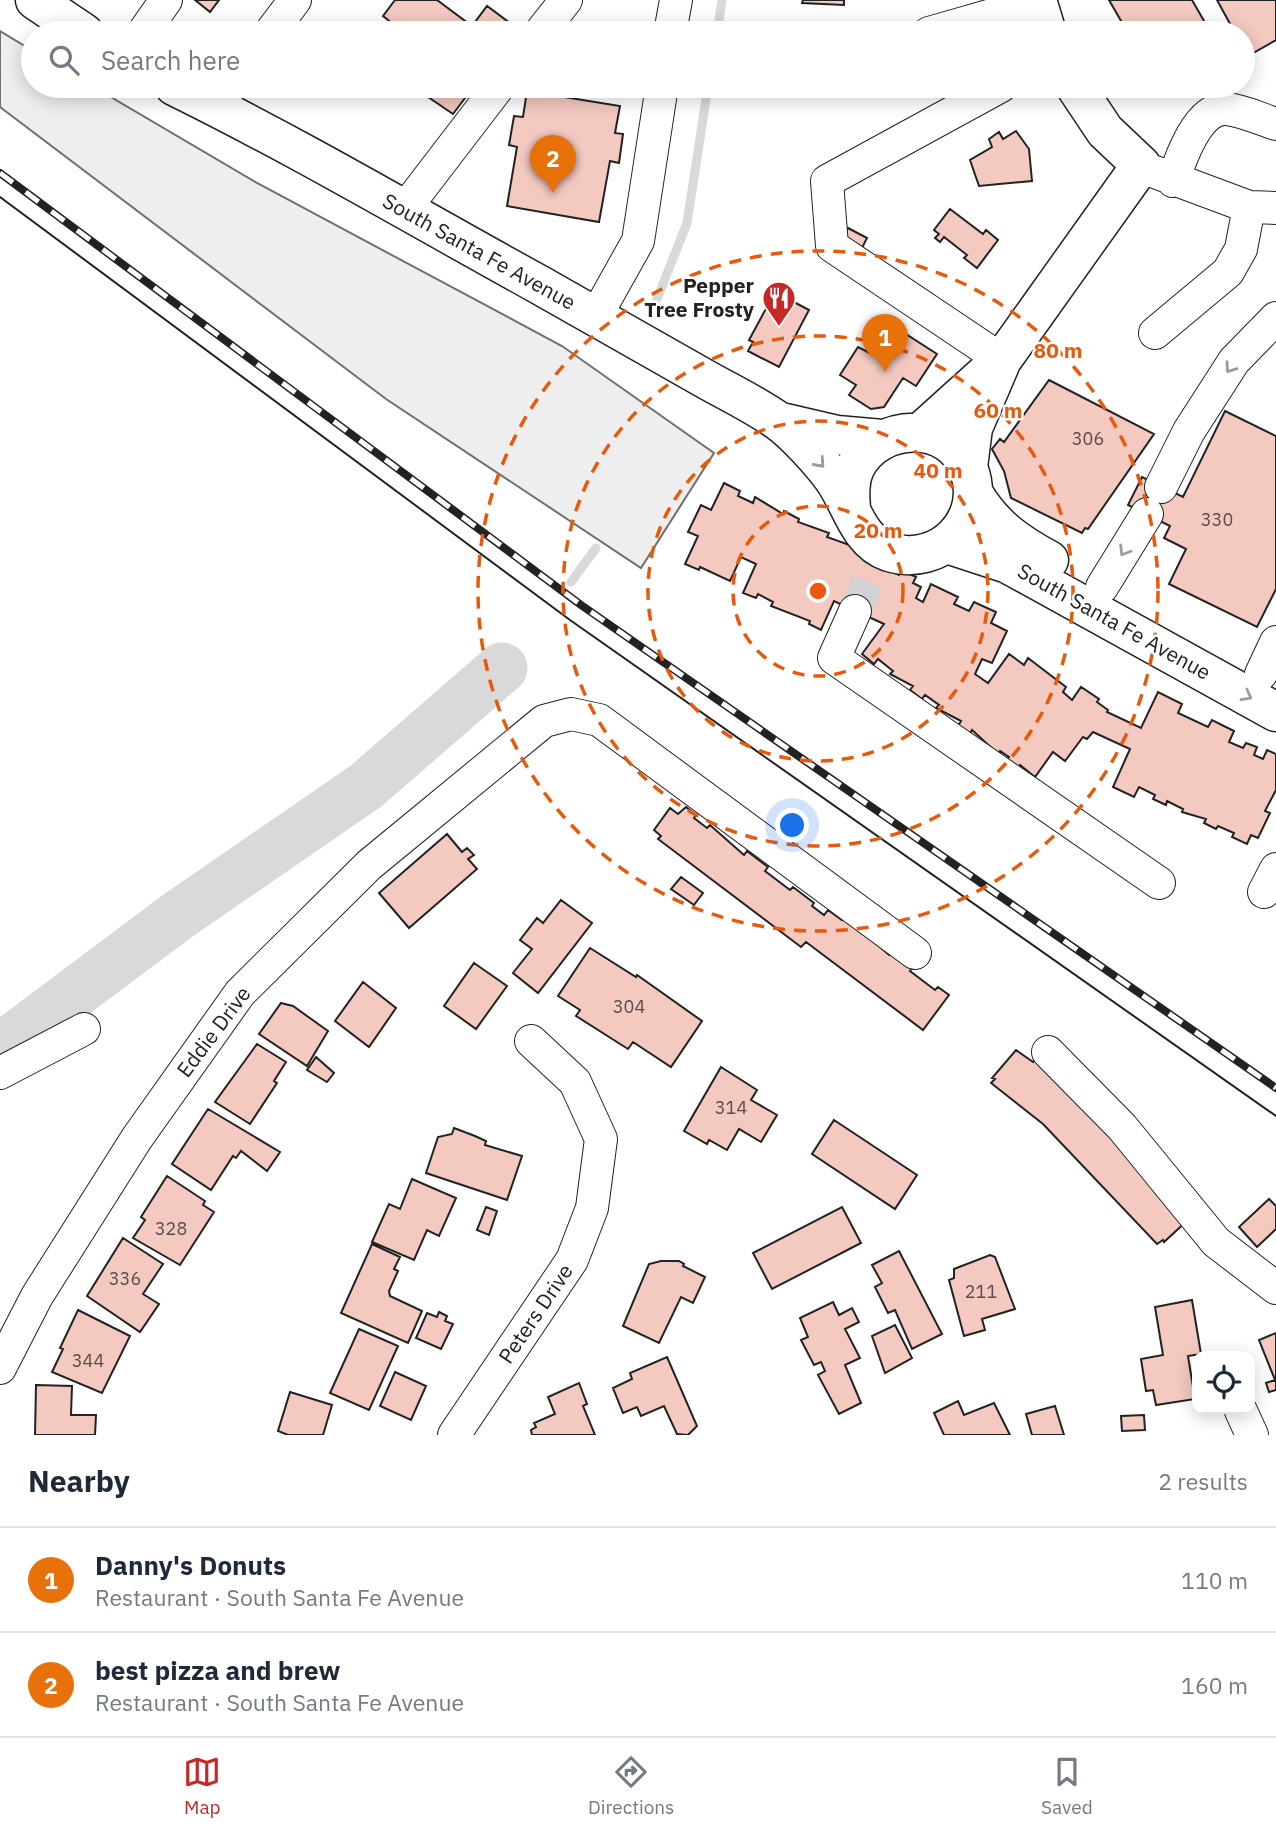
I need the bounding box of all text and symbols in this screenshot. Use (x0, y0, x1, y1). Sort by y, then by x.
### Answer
search box (21, 21, 1255, 98)
icon: search (45, 41, 83, 79)
text: Search here (101, 43, 240, 77)
pin: 2 (530, 135, 576, 193)
street label: South Santa Fe Avenue (378, 186, 581, 316)
place label: Pepper Tree Frosty (644, 271, 755, 323)
restaurant icon: Pepper Tree Frosty (760, 279, 798, 328)
pin: 1 (862, 314, 908, 372)
text: 80 m (1034, 336, 1082, 364)
one-way arrow (1226, 360, 1238, 373)
text: 60 m (974, 396, 1022, 424)
house number: 306 (1072, 427, 1104, 450)
one-way arrow (811, 455, 824, 468)
text: 40 m (914, 456, 962, 484)
house number: 330 (1201, 508, 1233, 531)
text: 20 m (854, 516, 902, 544)
one-way arrow (1120, 543, 1133, 556)
street label: South Santa Fe Avenue (1013, 556, 1216, 686)
centre of rings (806, 579, 830, 603)
one-way arrow (1240, 688, 1253, 701)
your location (775, 808, 809, 842)
street label: Eddie Drive (170, 980, 257, 1083)
house number: 304 (613, 995, 645, 1018)
house number: 314 (715, 1096, 747, 1119)
house number: 328 (155, 1217, 187, 1240)
street label: Peters Drive (492, 1258, 579, 1369)
house number: 336 (109, 1267, 141, 1290)
house number: 211 (965, 1280, 997, 1303)
house number: 344 (72, 1349, 104, 1372)
map controls (1192, 1351, 1255, 1414)
button: locate (1192, 1351, 1255, 1414)
text: Nearby (28, 1461, 130, 1500)
text: 2 results (1158, 1466, 1248, 1496)
text: Danny's Donuts (95, 1548, 286, 1582)
text: 1 (44, 1565, 58, 1595)
text: 110 m (1181, 1565, 1248, 1595)
text: Restaurant · South Santa Fe Avenue (95, 1582, 464, 1612)
text: best pizza and brew (95, 1653, 340, 1687)
text: 2 (44, 1670, 58, 1700)
text: 160 m (1181, 1670, 1248, 1700)
text: Restaurant · South Santa Fe Avenue (95, 1687, 464, 1717)
tab: Map (183, 1753, 221, 1819)
tab: Directions (588, 1753, 674, 1819)
tab: Saved (1041, 1753, 1093, 1819)

